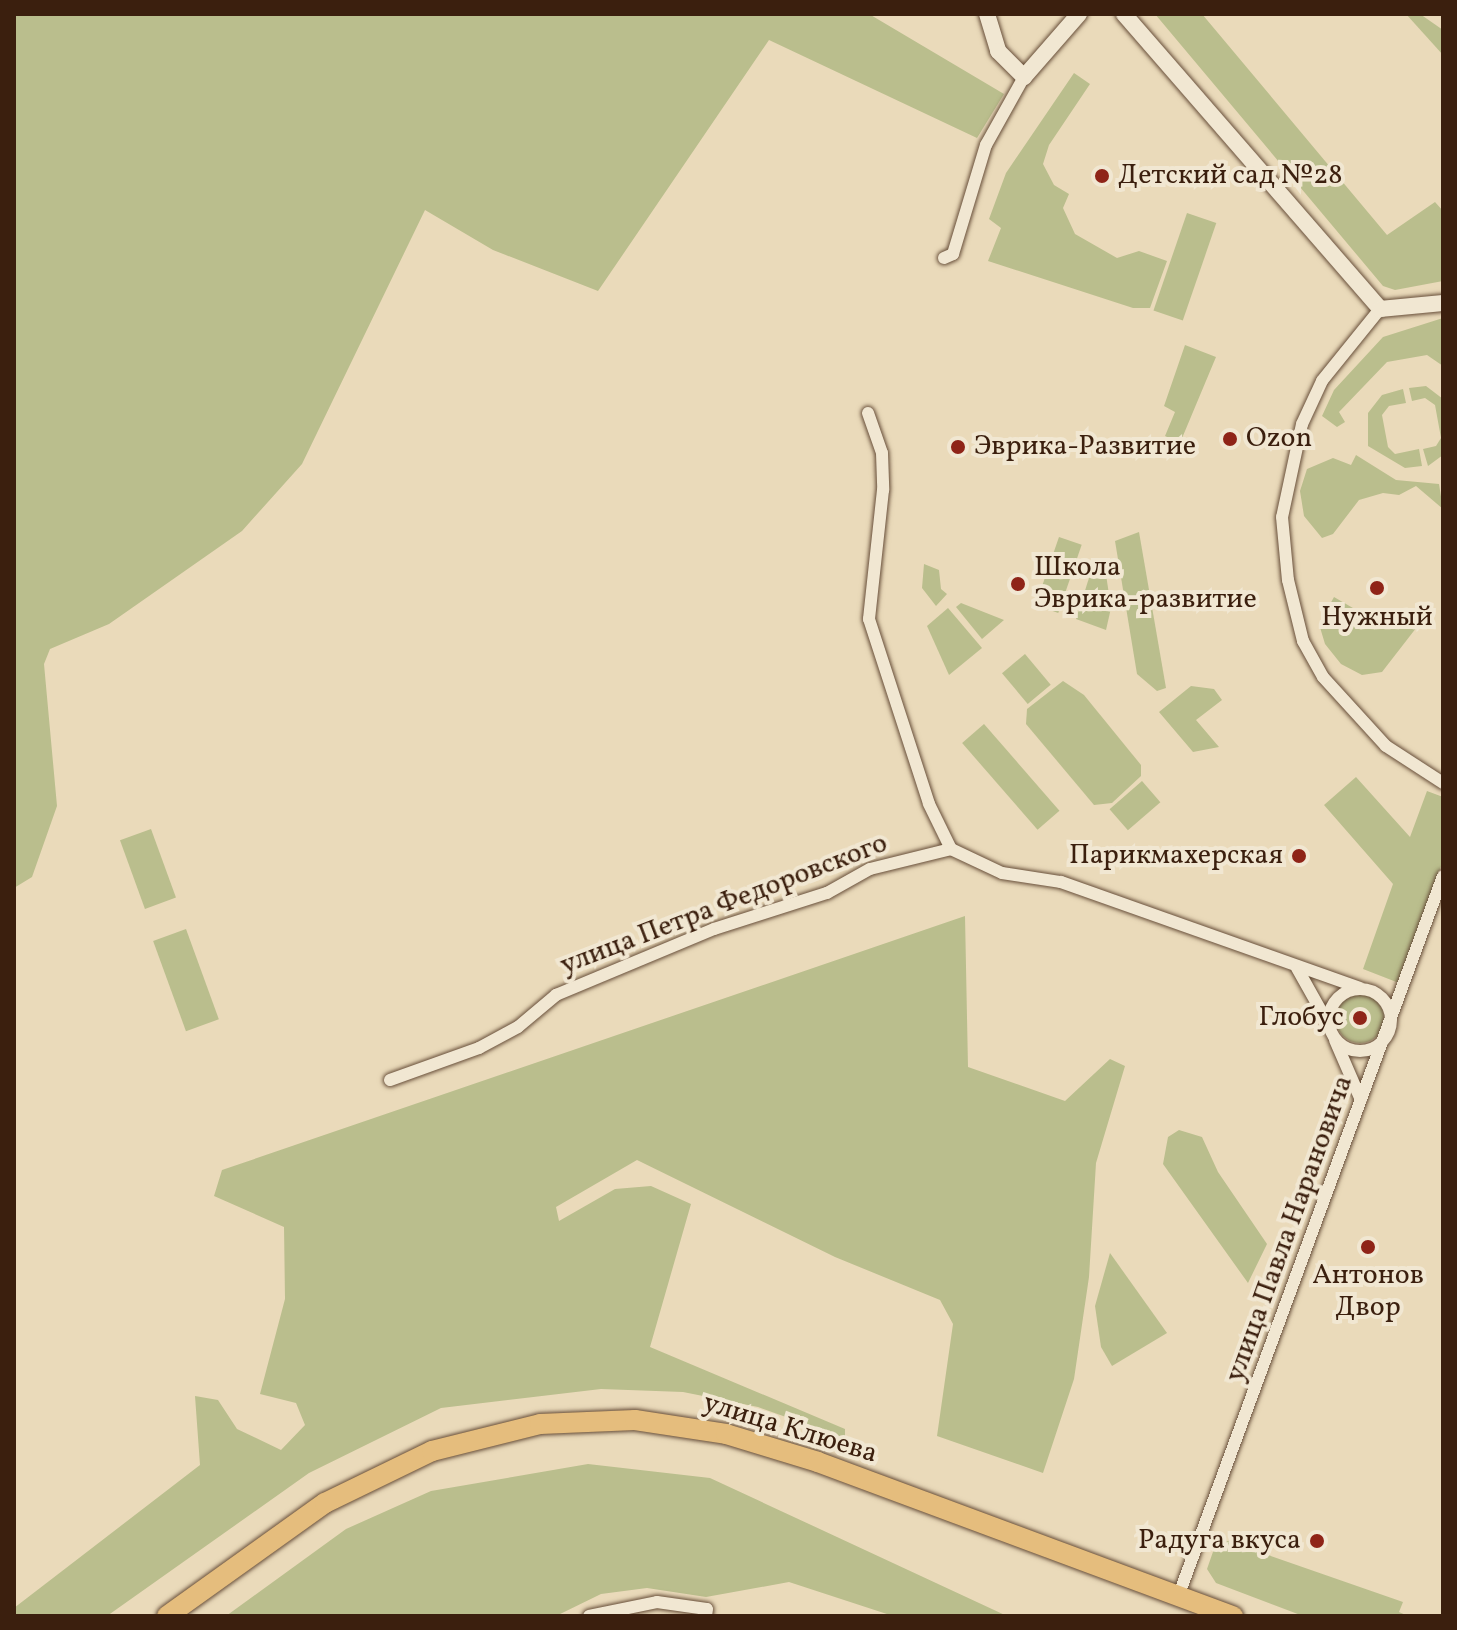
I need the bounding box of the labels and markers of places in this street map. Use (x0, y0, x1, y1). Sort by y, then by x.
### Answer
place label: Детский сад №28 (1118, 159, 1342, 193)
marker: Детский сад №28 (1093, 167, 1111, 185)
place label: Ozon (1246, 422, 1312, 456)
place label: Эврика-Развитие (974, 430, 1196, 464)
marker: Ozon (1221, 430, 1239, 448)
marker: Эврика-Развитие (949, 438, 967, 456)
place label: Школа Эврика-развитие (1034, 551, 1257, 617)
marker: Школа Эврика-развитие (1009, 575, 1027, 593)
marker: Нужный (1368, 579, 1386, 597)
place label: Нужный (1321, 601, 1433, 635)
place label: Парикмахерская (1069, 839, 1283, 873)
marker: Парикмахерская (1290, 847, 1308, 865)
place label: Глобус (1258, 1001, 1344, 1035)
marker: Глобус (1351, 1009, 1369, 1027)
marker: Антонов Двор (1359, 1238, 1377, 1256)
place label: Антонов Двор (1312, 1259, 1424, 1325)
place label: Радуга вкуса (1138, 1524, 1301, 1558)
marker: Радуга вкуса (1308, 1532, 1326, 1550)

